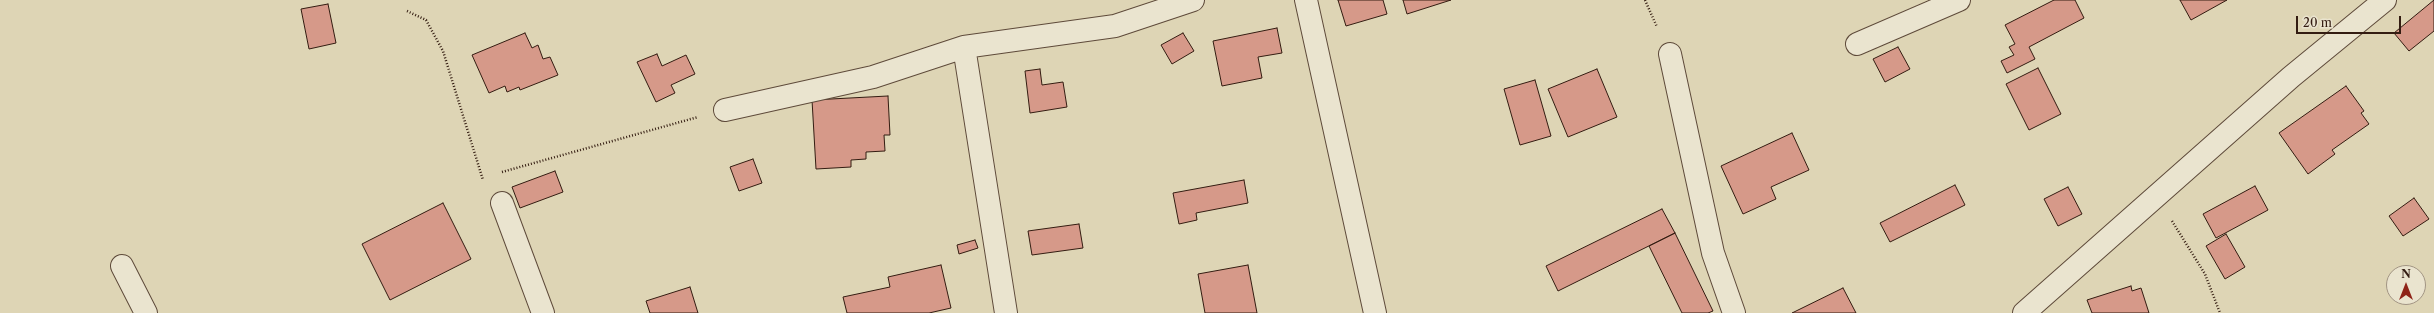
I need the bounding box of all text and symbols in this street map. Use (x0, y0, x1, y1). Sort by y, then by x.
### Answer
scale bar (2298, 8, 2403, 34)
text: 20 m (2303, 15, 2332, 30)
north arrow (2386, 265, 2426, 305)
text: N (2401, 267, 2411, 281)

